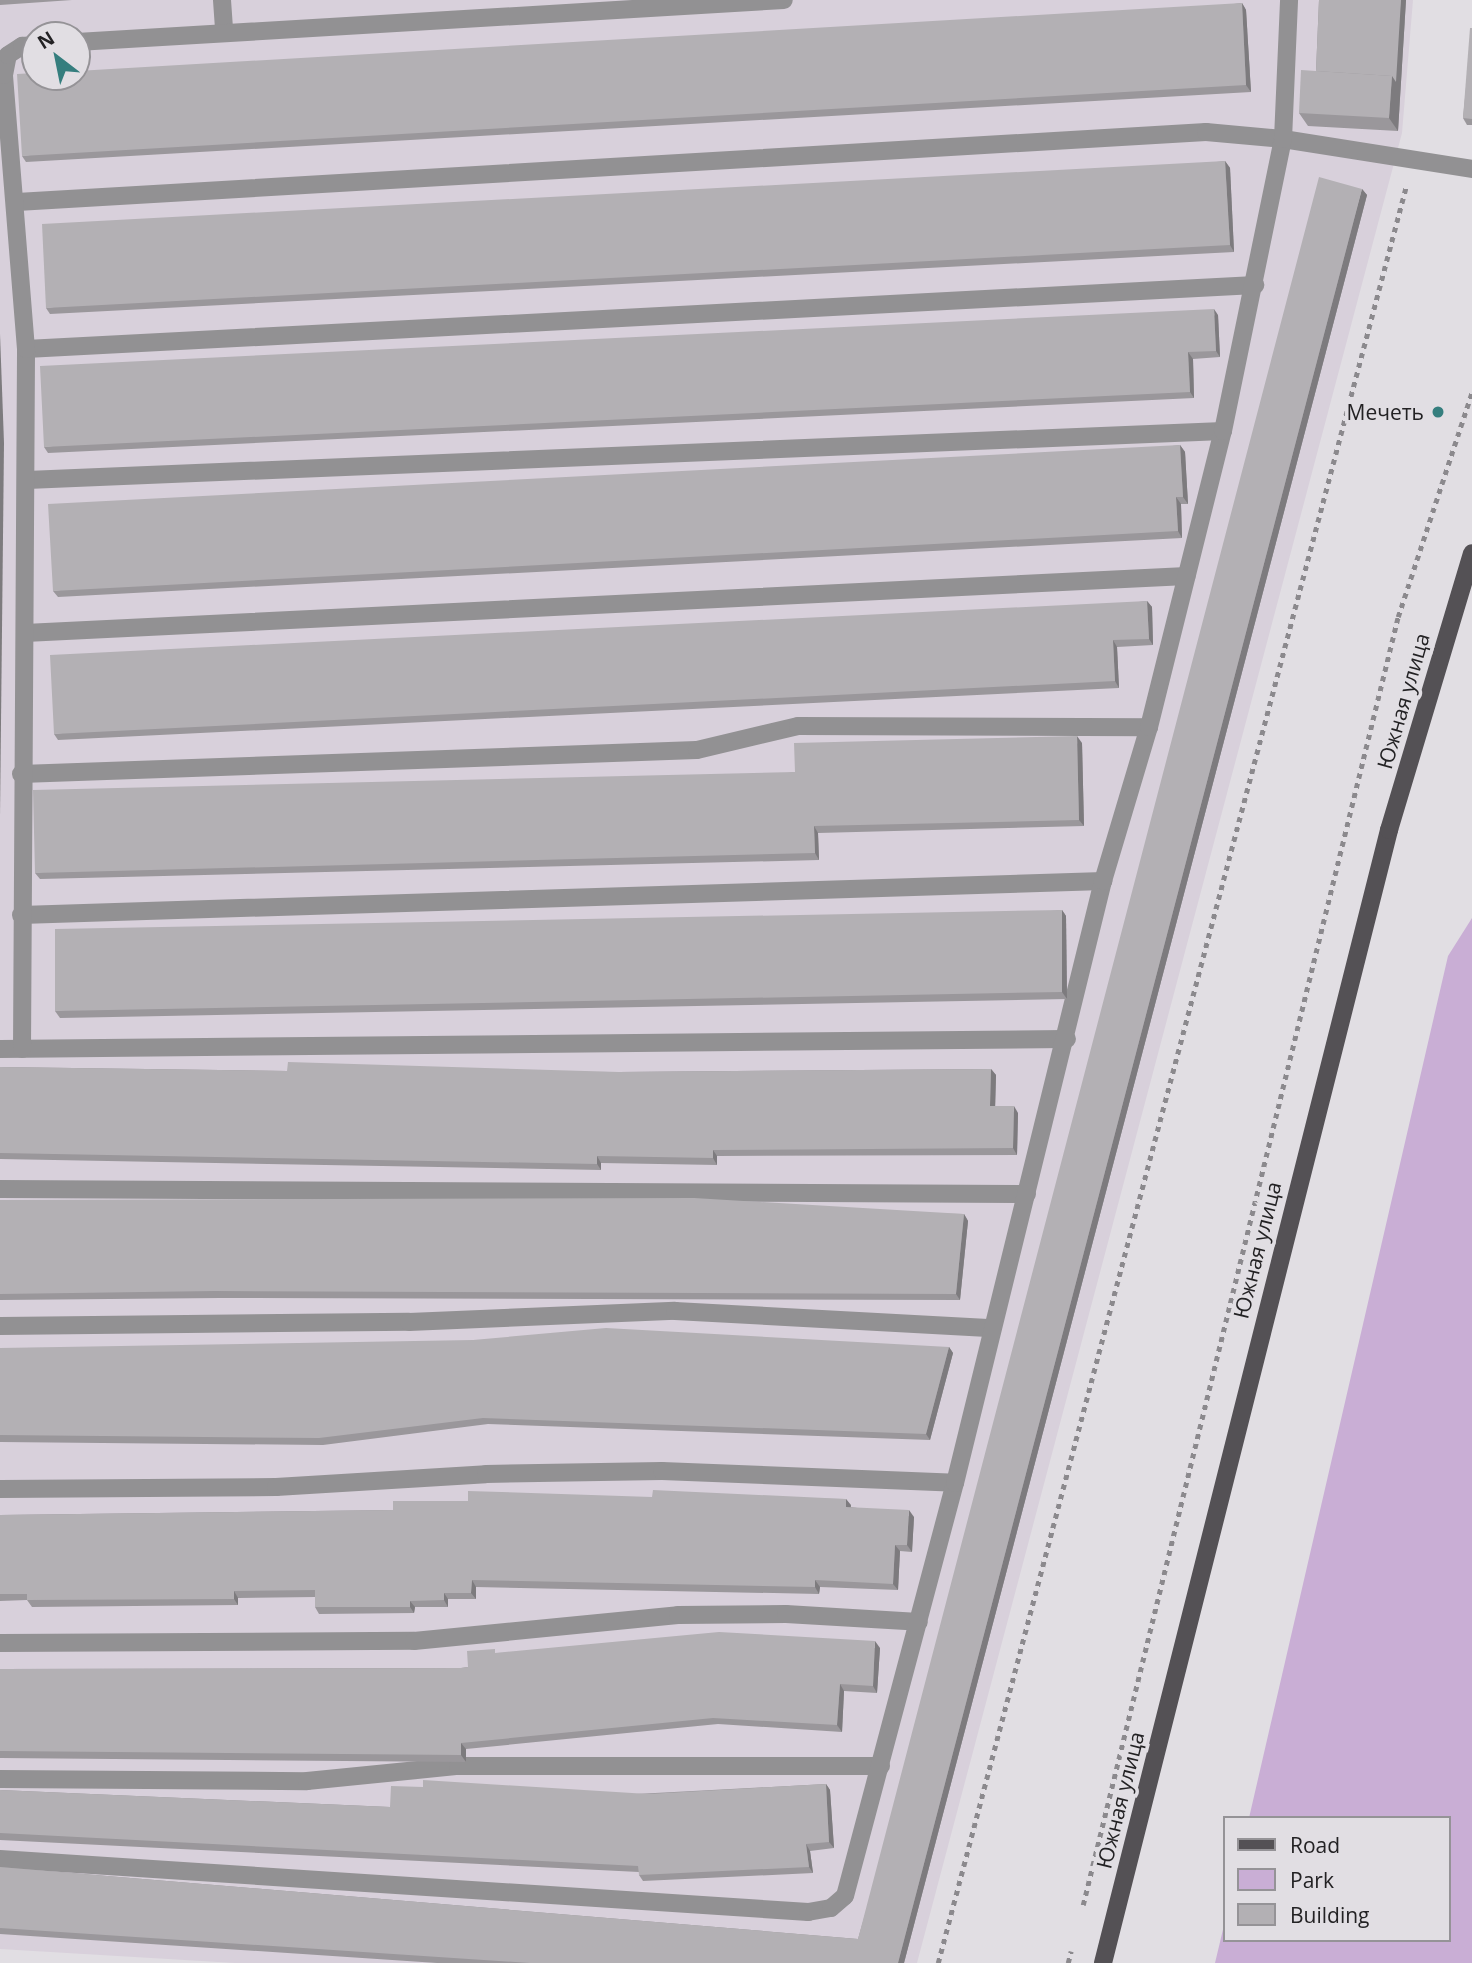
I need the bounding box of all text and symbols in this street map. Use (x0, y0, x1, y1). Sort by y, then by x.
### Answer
north arrow (21, 21, 91, 91)
text: N (32, 25, 59, 55)
place label: Мечеть (1347, 399, 1424, 425)
marker: Мечеть (1430, 404, 1446, 420)
street label: Южная улица (1372, 630, 1434, 772)
street label: Южная улица (1228, 1179, 1286, 1321)
street label: Южная улица (1091, 1729, 1149, 1871)
legend (1224, 1816, 1451, 1942)
text: Road (1290, 1831, 1340, 1859)
text: Park (1290, 1866, 1334, 1894)
text: Building (1290, 1901, 1369, 1929)

